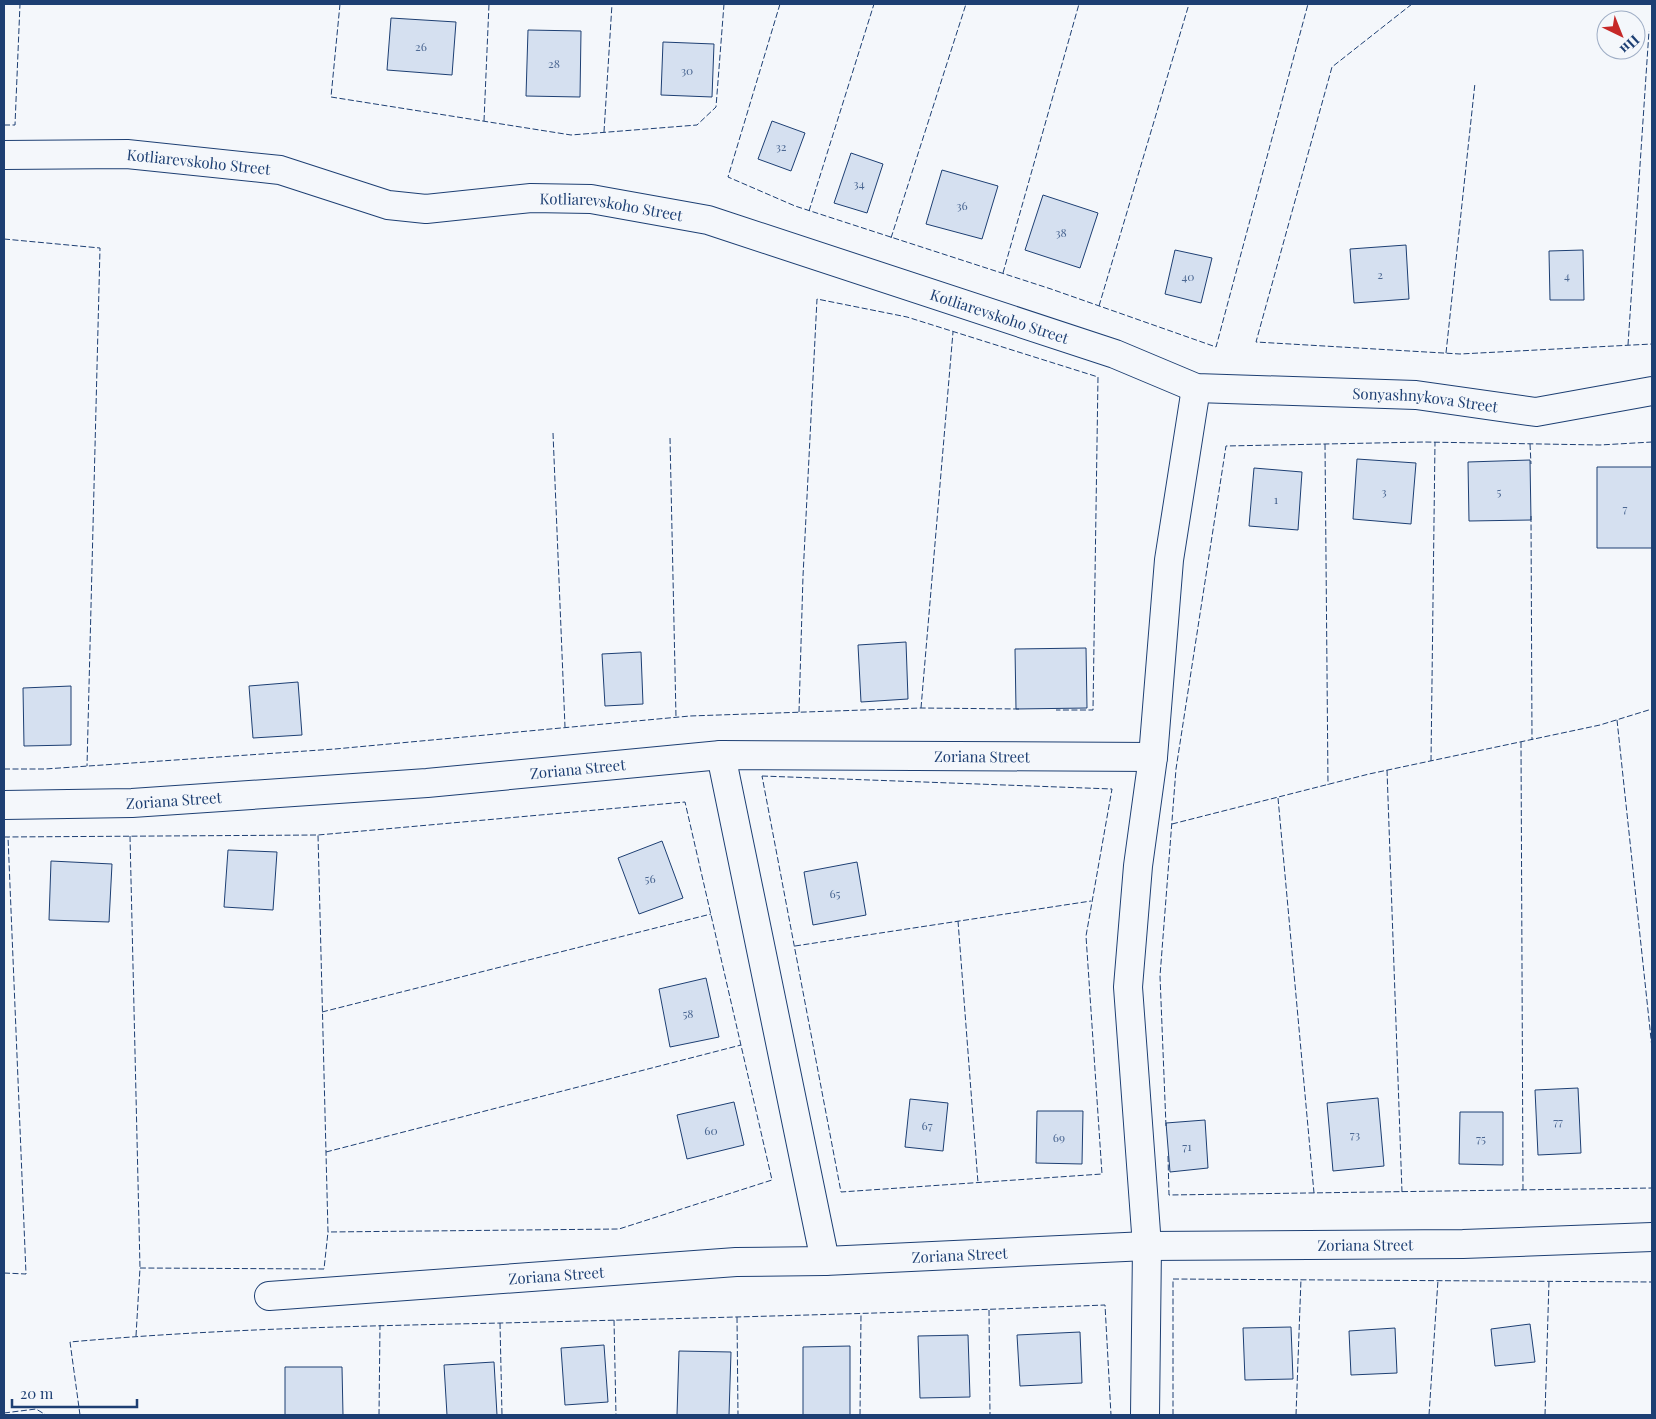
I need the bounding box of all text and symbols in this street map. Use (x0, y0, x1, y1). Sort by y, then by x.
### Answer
north arrow (1596, 10, 1646, 60)
text: Пн (1616, 31, 1644, 59)
house number: 26 (415, 38, 427, 54)
house number: 28 (548, 55, 560, 71)
house number: 30 (681, 62, 693, 78)
house number: 32 (775, 138, 787, 154)
street label: Kotliarevskoho Street (126, 144, 272, 179)
house number: 34 (853, 175, 865, 191)
street label: Kotliarevskoho Street (539, 188, 685, 225)
house number: 36 (956, 197, 968, 213)
house number: 38 (1055, 224, 1067, 240)
house number: 2 (1377, 266, 1383, 282)
house number: 4 (1564, 267, 1570, 283)
house number: 40 (1181, 268, 1195, 284)
street label: Kotliarevskoho Street (928, 284, 1072, 348)
street label: Sonyashnykova Street (1352, 383, 1500, 417)
house number: 3 (1381, 483, 1387, 499)
house number: 5 (1497, 483, 1502, 499)
house number: 1 (1274, 491, 1279, 507)
house number: 7 (1623, 500, 1628, 516)
street label: Zoriana Street (934, 746, 1031, 766)
street label: Zoriana Street (529, 754, 627, 783)
street label: Zoriana Street (126, 787, 223, 813)
house number: 56 (644, 870, 656, 886)
house number: 65 (829, 885, 841, 901)
house number: 58 (682, 1005, 694, 1021)
house number: 77 (1553, 1113, 1563, 1129)
house number: 67 (921, 1117, 933, 1133)
house number: 60 (704, 1122, 718, 1138)
house number: 73 (1350, 1126, 1360, 1142)
house number: 69 (1053, 1129, 1065, 1145)
house number: 75 (1476, 1130, 1486, 1146)
house number: 71 (1182, 1138, 1192, 1154)
street label: Zoriana Street (1317, 1234, 1414, 1255)
street label: Zoriana Street (911, 1242, 1009, 1267)
street label: Zoriana Street (508, 1262, 606, 1289)
scale bar (12, 1376, 138, 1408)
text: 20 m (20, 1383, 54, 1403)

